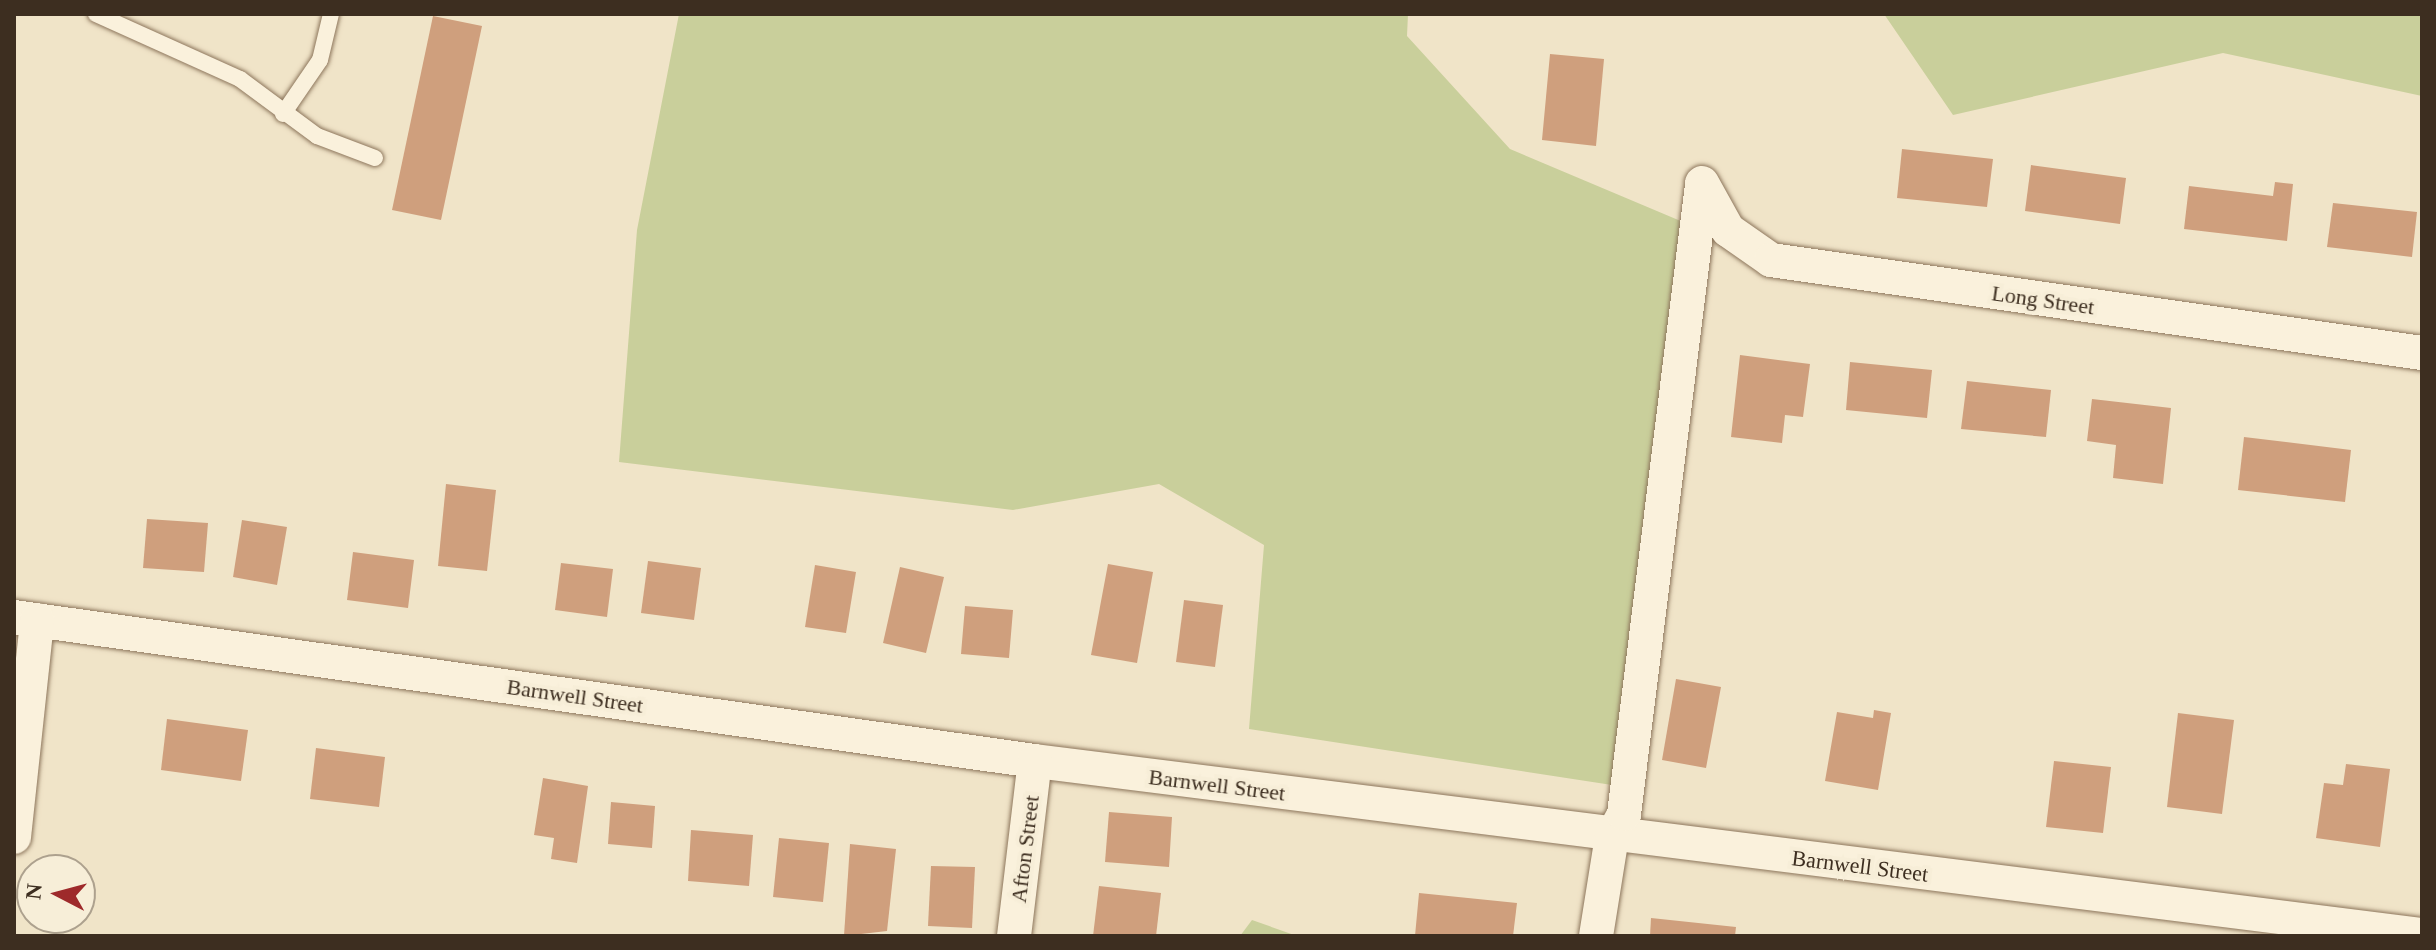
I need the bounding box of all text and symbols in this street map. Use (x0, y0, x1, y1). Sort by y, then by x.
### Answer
street label: Long Street (1990, 280, 2096, 320)
street label: Barnwell Street (505, 673, 645, 719)
street label: Barnwell Street (1147, 764, 1287, 806)
street label: Afton Street (1005, 794, 1045, 904)
street label: Barnwell Street (1790, 845, 1930, 887)
north arrow (16, 854, 96, 934)
text: N (20, 882, 47, 901)

